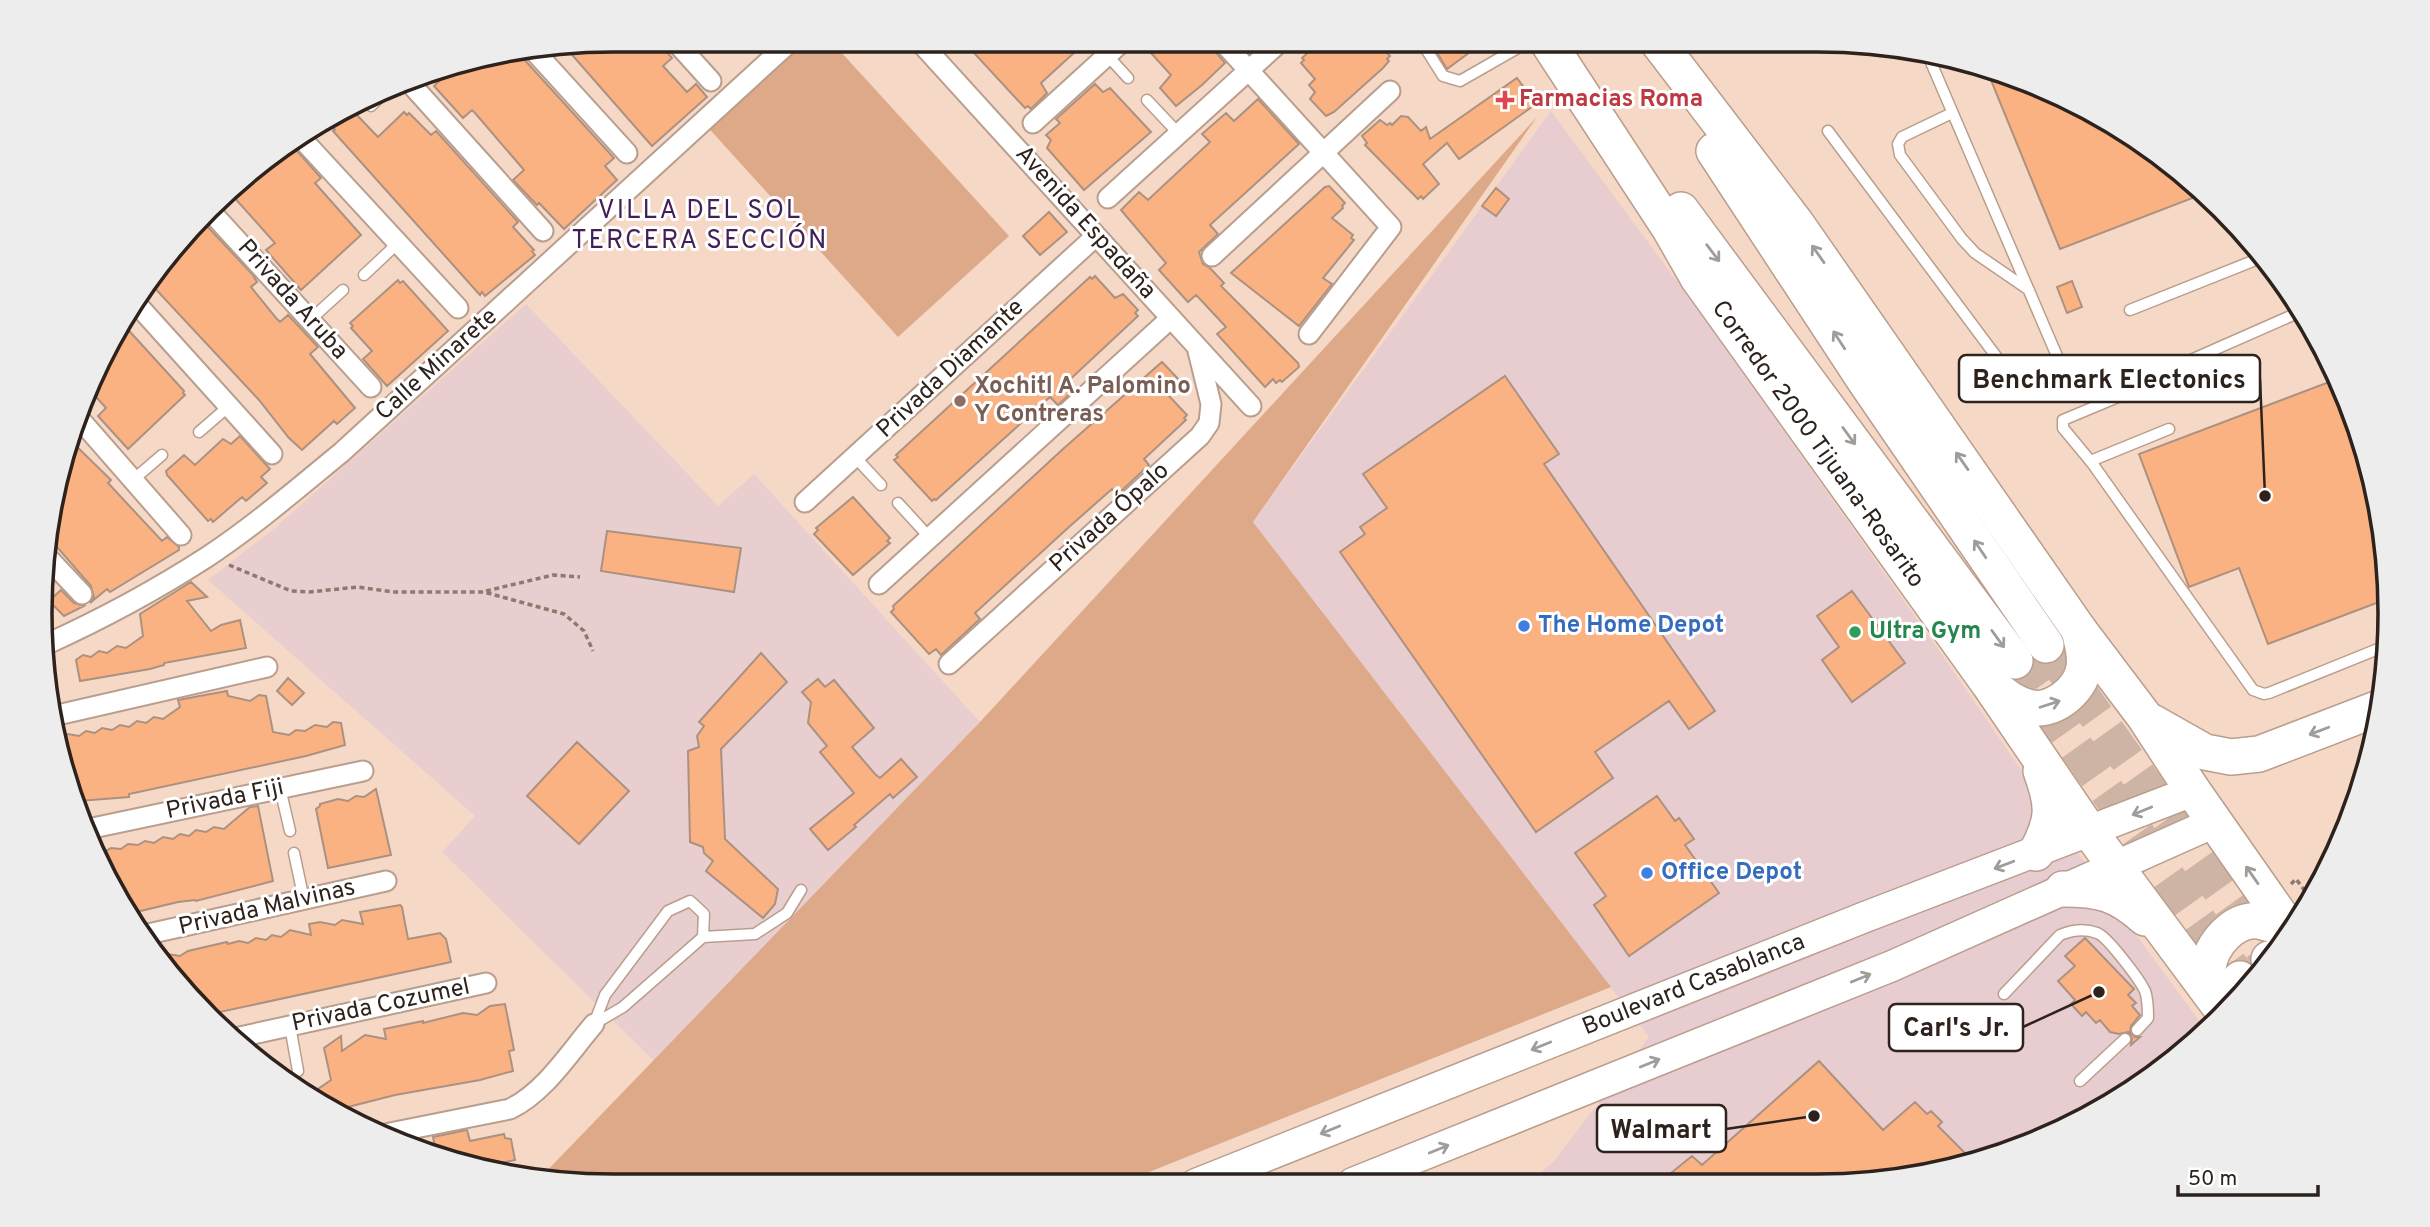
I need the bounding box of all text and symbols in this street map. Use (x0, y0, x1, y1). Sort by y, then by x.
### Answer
place label: Farmacias Roma (1519, 85, 1703, 115)
marker: Farmacias Roma (1497, 92, 1513, 108)
street label: Avenida Espadaña (1008, 140, 1162, 306)
district label: VILLA DEL SOL TERCERA SECCIÓN (571, 195, 829, 258)
street label: Privada Aruba (230, 234, 354, 366)
one-way arrow (1706, 243, 1720, 262)
one-way arrow (1811, 245, 1825, 264)
street label: Privada Diamante (871, 293, 1031, 445)
street label: Corredor 2000 Tijuana-Rosarito (1704, 295, 1930, 594)
street label: Calle Minarete (370, 302, 504, 428)
one-way arrow (1831, 331, 1846, 350)
callout: Benchmark Electonics (1959, 355, 2260, 402)
text: Benchmark Electonics (1972, 365, 2246, 398)
place label: Xochitl A. Palomino Y Contreras (974, 372, 1191, 430)
marker: Xochitl A. Palomino Y Contreras (952, 393, 968, 409)
one-way arrow (1841, 426, 1856, 445)
one-way arrow (1955, 452, 1969, 471)
street label: Privada Ópalo (1043, 455, 1176, 580)
one-way arrow (1973, 539, 1987, 559)
place label: The Home Depot (1538, 611, 1724, 641)
place label: Ultra Gym (1869, 617, 1981, 647)
marker: The Home Depot (1516, 618, 1532, 634)
marker: Ultra Gym (1847, 624, 1863, 640)
one-way arrow (1991, 629, 2006, 648)
one-way arrow (2038, 696, 2060, 709)
one-way arrow (2309, 726, 2331, 738)
street label: Privada Fiji (163, 773, 287, 827)
one-way arrow (2131, 806, 2153, 819)
place label: Office Depot (1661, 858, 1802, 888)
one-way arrow (1993, 859, 2015, 872)
marker: Office Depot (1639, 865, 1655, 881)
one-way arrow (2245, 866, 2259, 885)
street label: Privada Malvinas (176, 873, 358, 943)
street label: Boulevard Casablanca (1578, 927, 1809, 1043)
one-way arrow (1849, 971, 1871, 984)
street label: Privada Cozumel (289, 972, 473, 1040)
callout: Carl's Jr. (1889, 1004, 2023, 1051)
text: Carl's Jr. (1903, 1013, 2009, 1046)
one-way arrow (1531, 1041, 1552, 1054)
one-way arrow (1639, 1056, 1660, 1069)
callout: Walmart (1597, 1105, 1726, 1152)
text: Walmart (1610, 1115, 1712, 1148)
one-way arrow (1319, 1125, 1341, 1138)
one-way arrow (1428, 1141, 1449, 1154)
scale bar (2178, 1154, 2318, 1198)
text: 50 m (2188, 1166, 2237, 1193)

